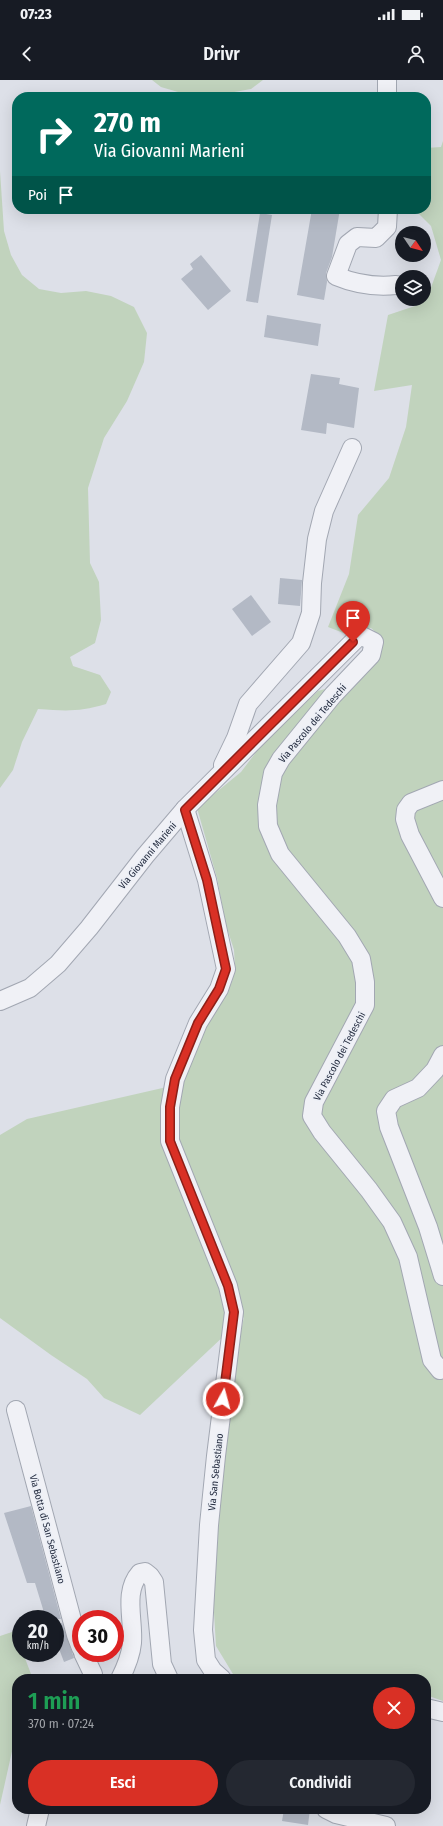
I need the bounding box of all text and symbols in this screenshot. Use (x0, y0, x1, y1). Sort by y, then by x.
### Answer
text: 07:23 (20, 5, 52, 23)
icon: back (16, 43, 38, 65)
text: Drivr (203, 43, 240, 65)
icon: person (405, 43, 427, 65)
text: 270 m (94, 106, 161, 139)
icon: right (28, 108, 80, 160)
text: Via Giovanni Marieni (94, 140, 245, 162)
icon: arrive (55, 184, 77, 206)
text: Poi (28, 186, 47, 204)
north arrow (395, 226, 431, 262)
map controls (395, 226, 431, 306)
button: layers (395, 270, 431, 306)
pin (336, 601, 370, 642)
icon: arrive (342, 607, 364, 629)
street label: Via Pascolo dei Tedeschi (276, 682, 349, 765)
street label: Via Giovanni Marieni (116, 820, 179, 892)
street label: Via Pascolo dei Tedeschi (311, 1010, 368, 1103)
position arrow (202, 1378, 244, 1420)
street label: Via San Sebastiano (206, 1433, 226, 1511)
street label: Via Botta di San Sebastiano (27, 1473, 67, 1585)
speed limit sign: 30 (72, 1610, 124, 1662)
text: 20 (28, 1619, 48, 1643)
text: km/h (27, 1640, 49, 1652)
text: 1 min (28, 1687, 80, 1715)
button: close (373, 1687, 415, 1729)
text: 370 m · 07:24 (28, 1716, 94, 1731)
button: Esci (28, 1760, 218, 1806)
button: Condividi (226, 1760, 415, 1806)

